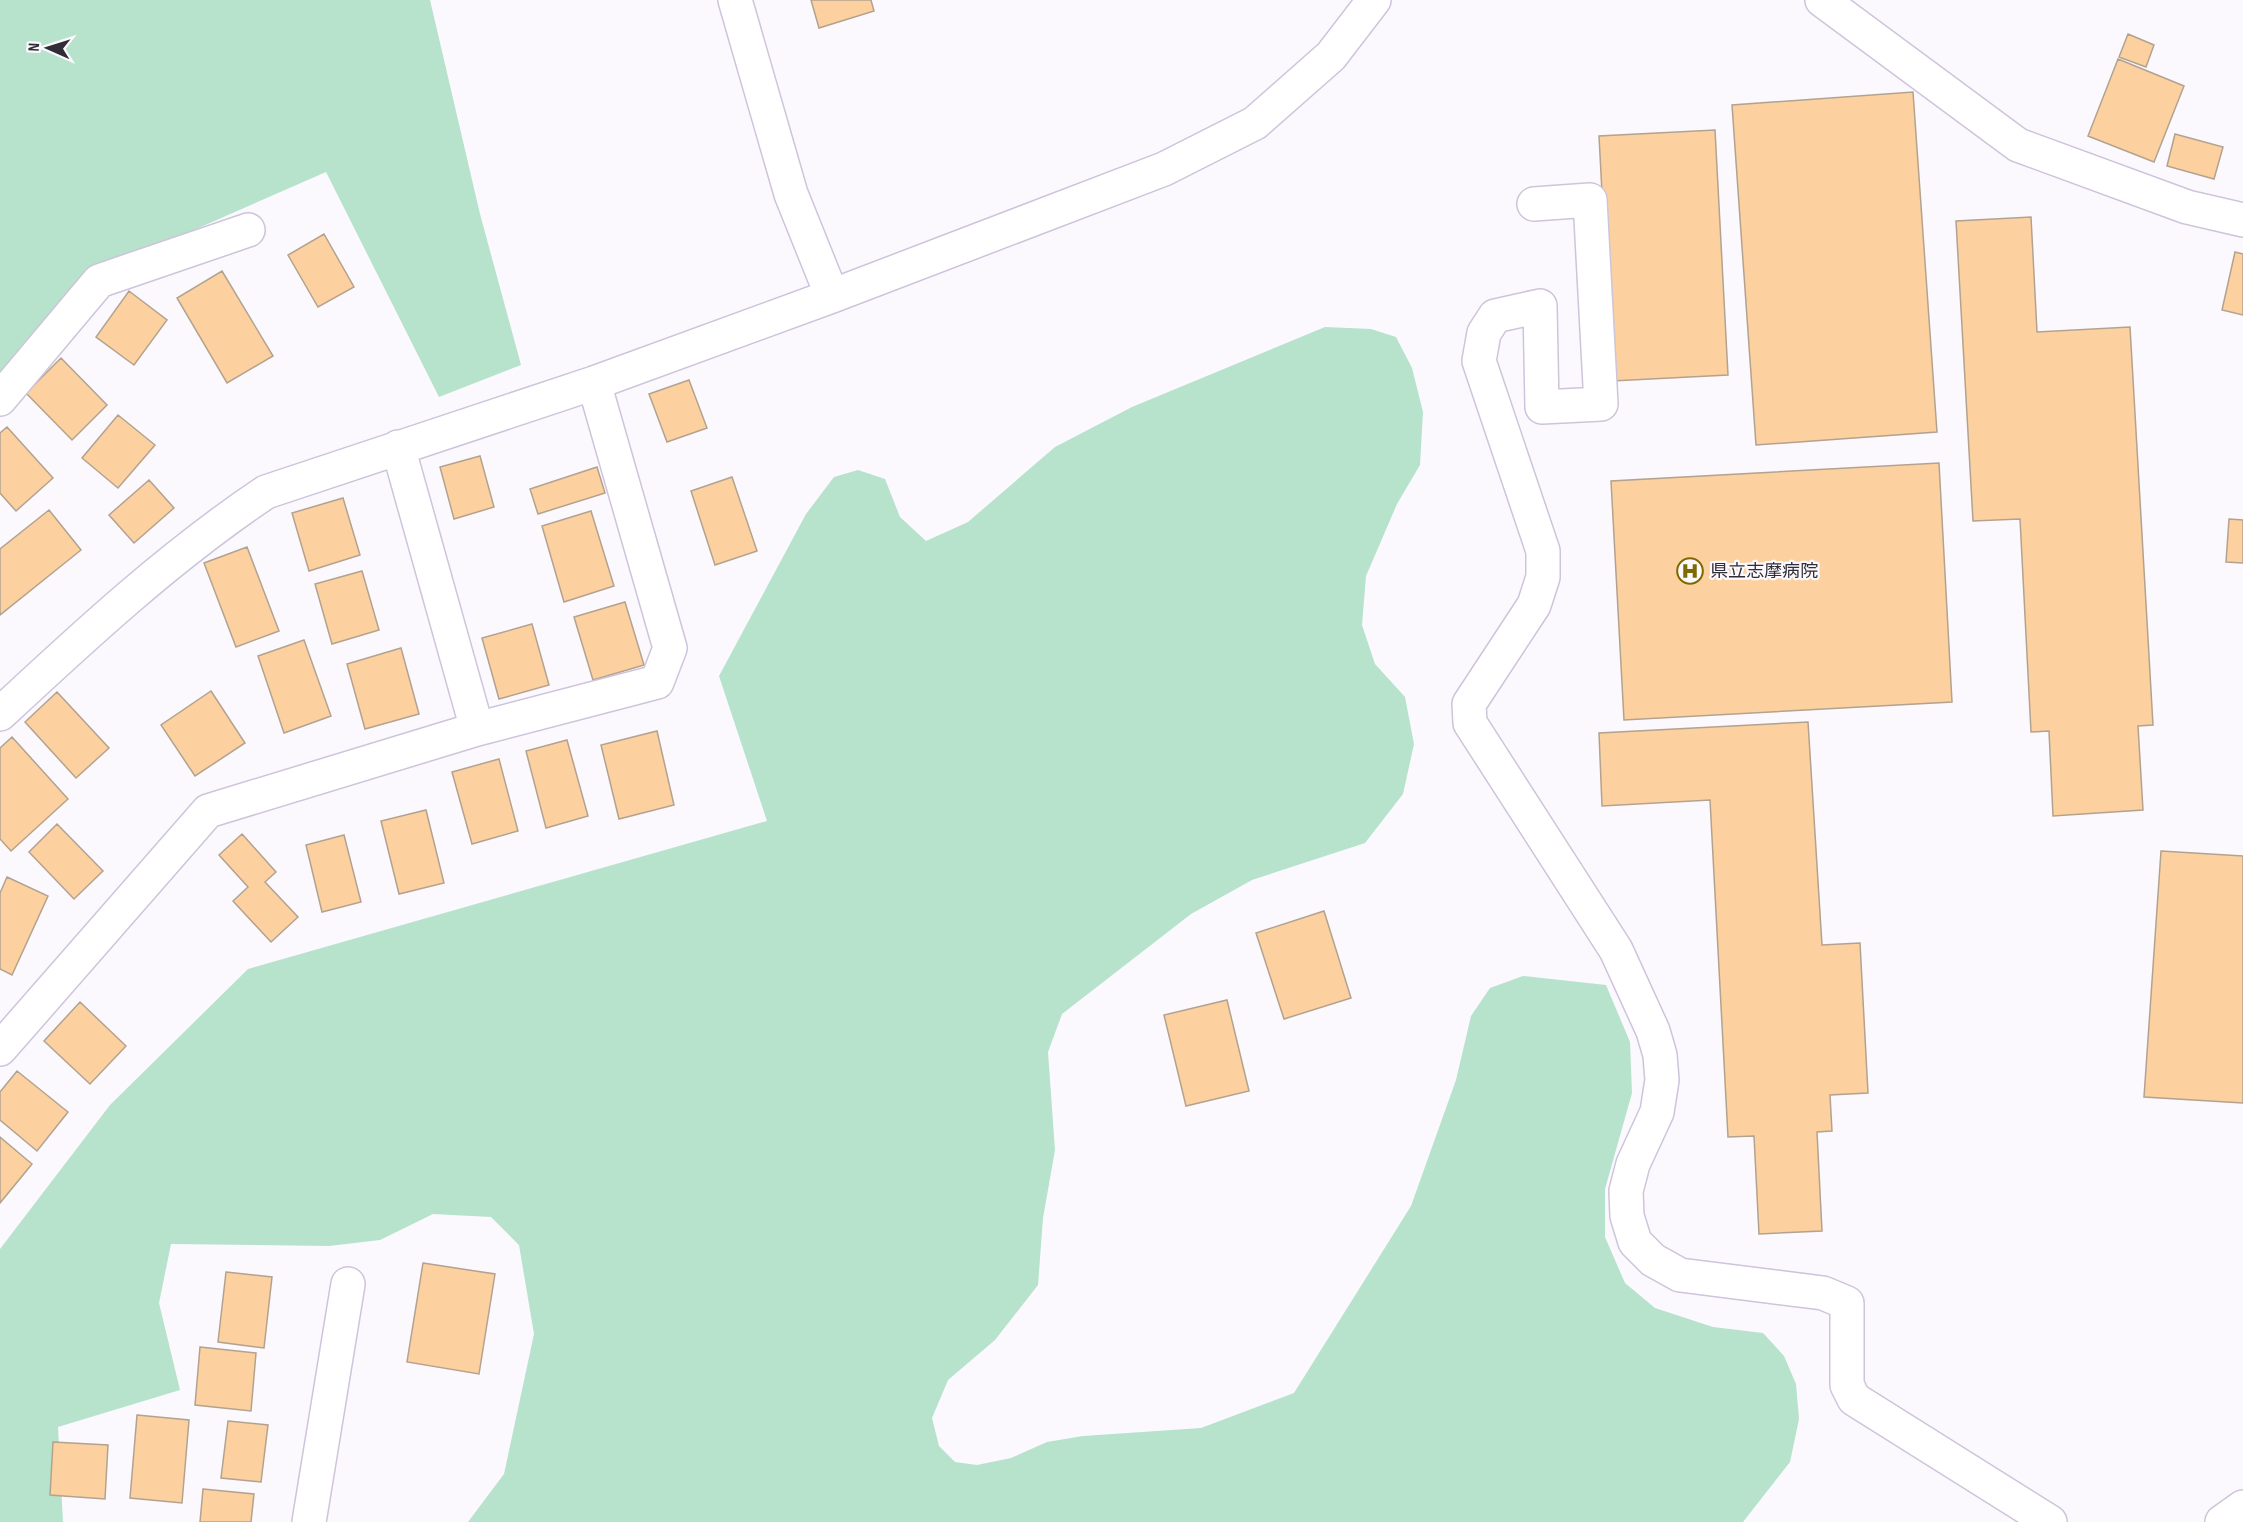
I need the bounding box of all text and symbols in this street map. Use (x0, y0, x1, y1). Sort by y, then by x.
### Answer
north arrow (18, 18, 78, 78)
text: N (25, 43, 44, 52)
hospital icon: 県立志摩病院 (1675, 556, 1705, 586)
place label: 県立志摩病院 (1710, 561, 1818, 582)

